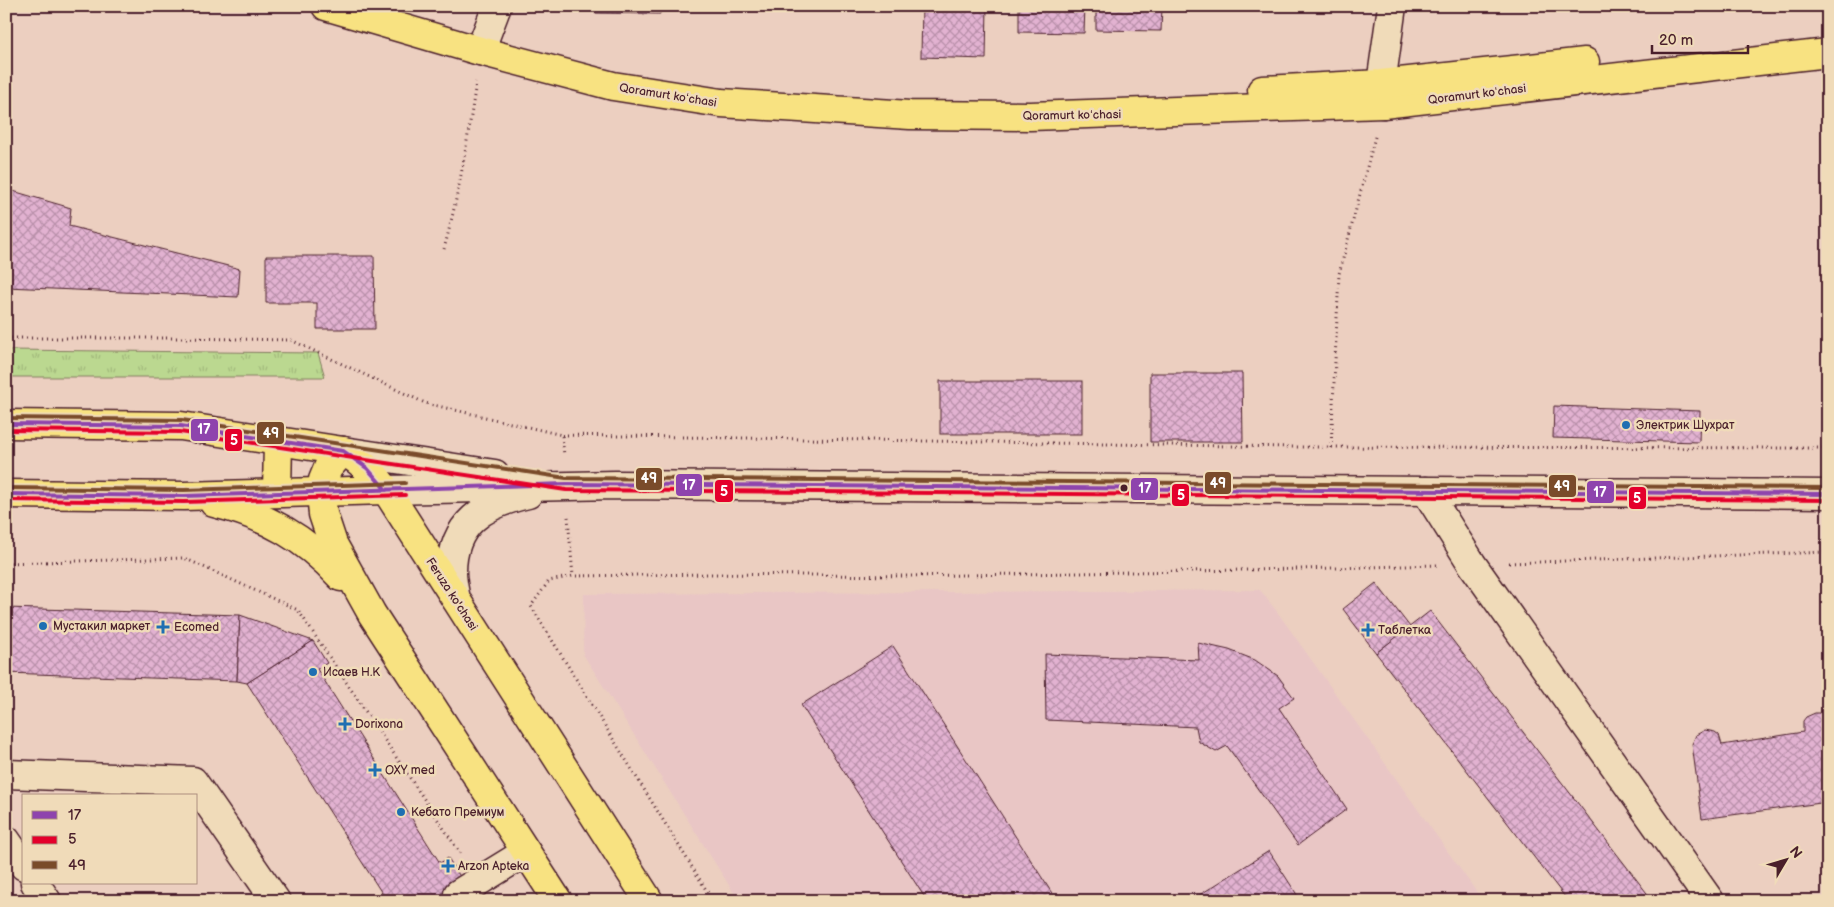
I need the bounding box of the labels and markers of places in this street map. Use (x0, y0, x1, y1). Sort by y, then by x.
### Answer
place label: Электрик Шухрат (1636, 418, 1735, 433)
marker: Электрик Шухрат (1620, 419, 1632, 431)
unlabelled marker (1119, 483, 1129, 493)
place label: Мустакил маркет (53, 619, 151, 634)
marker: Мустакил маркет (37, 620, 49, 632)
marker: Ecomed (156, 620, 170, 634)
place label: Ecomed (174, 620, 219, 635)
place label: Таблетка (1378, 623, 1431, 638)
marker: Таблетка (1362, 624, 1374, 636)
place label: Исаев Н.К (323, 665, 380, 680)
marker: Исаев Н.К (307, 666, 319, 678)
place label: Dorixona (355, 717, 403, 732)
marker: Dorixona (339, 718, 351, 730)
place label: OXY med (385, 763, 435, 778)
marker: OXY med (369, 764, 381, 776)
place label: Кебато Премиум (411, 805, 505, 820)
marker: Кебато Премиум (395, 806, 407, 818)
place label: Arzon Apteka (458, 859, 530, 874)
marker: Arzon Apteka (442, 860, 454, 872)

